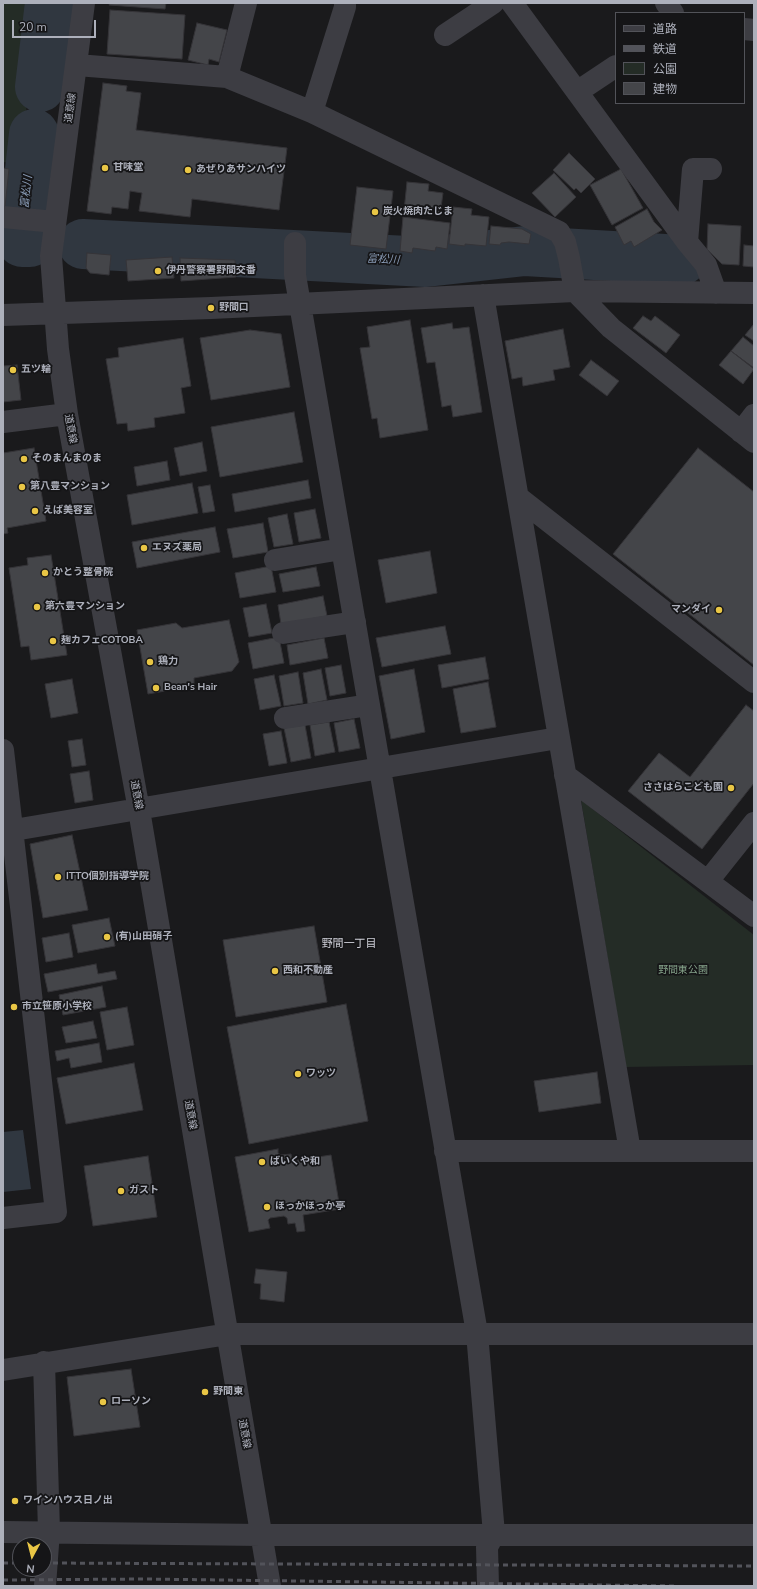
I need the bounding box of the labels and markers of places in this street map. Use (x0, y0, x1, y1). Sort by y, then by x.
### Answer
place label: 甘味堂 (113, 162, 143, 174)
marker: 甘味堂 (100, 163, 110, 173)
place label: あぜりあサンハイツ (196, 164, 286, 176)
marker: あぜりあサンハイツ (183, 165, 193, 175)
place label: 炭火焼肉たじま (383, 206, 453, 218)
marker: 炭火焼肉たじま (370, 207, 380, 217)
place label: 伊丹警察署野間交番 (166, 265, 256, 277)
marker: 伊丹警察署野間交番 (153, 266, 163, 276)
place label: 野間口 (219, 302, 249, 314)
marker: 野間口 (206, 303, 216, 313)
place label: 五ツ輪 (21, 364, 51, 376)
marker: 五ツ輪 (8, 365, 18, 375)
place label: そのまんまのま (32, 453, 102, 465)
marker: そのまんまのま (19, 454, 29, 464)
place label: 第八豊マンション (30, 481, 110, 493)
marker: 第八豊マンション (17, 482, 27, 492)
place label: えば美容室 (43, 505, 93, 517)
marker: えば美容室 (30, 506, 40, 516)
place label: エヌズ薬局 (152, 542, 202, 554)
marker: エヌズ薬局 (139, 543, 149, 553)
place label: かとう整骨院 (53, 567, 113, 579)
marker: かとう整骨院 (40, 568, 50, 578)
place label: 第六豊マンション (45, 601, 125, 613)
marker: 第六豊マンション (32, 602, 42, 612)
place label: マンダイ (671, 604, 711, 616)
marker: マンダイ (714, 605, 724, 615)
place label: 麹カフェCOTOBA (61, 635, 143, 647)
marker: 麹カフェCOTOBA (48, 636, 58, 646)
place label: 鶏力 (158, 656, 178, 668)
marker: 鶏力 (145, 657, 155, 667)
place label: Bean's Hair (164, 682, 217, 694)
marker: Bean's Hair (151, 683, 161, 693)
place label: ささはらこども園 (643, 782, 723, 794)
marker: ささはらこども園 (726, 783, 736, 793)
place label: ITTO個別指導学院 (66, 871, 149, 883)
marker: ITTO個別指導学院 (53, 872, 63, 882)
place label: (有)山田硝子 (115, 931, 172, 943)
marker: (有)山田硝子 (102, 932, 112, 942)
place label: 西和不動産 (283, 965, 333, 977)
marker: 西和不動産 (270, 966, 280, 976)
place label: 市立笹原小学校 (22, 1001, 92, 1013)
marker: 市立笹原小学校 (9, 1002, 19, 1012)
place label: ワッツ (306, 1068, 336, 1080)
marker: ワッツ (293, 1069, 303, 1079)
place label: ばいくや和 (270, 1156, 320, 1168)
marker: ばいくや和 (257, 1157, 267, 1167)
place label: ガスト (129, 1185, 159, 1197)
marker: ガスト (116, 1186, 126, 1196)
place label: ほっかほっか亭 (275, 1201, 345, 1213)
marker: ほっかほっか亭 (262, 1202, 272, 1212)
place label: 野間東 (213, 1386, 243, 1398)
marker: 野間東 (200, 1387, 210, 1397)
place label: ローソン (111, 1396, 151, 1408)
marker: ローソン (98, 1397, 108, 1407)
place label: ワインハウス日ノ出 (23, 1495, 113, 1507)
marker: ワインハウス日ノ出 (10, 1496, 20, 1506)

